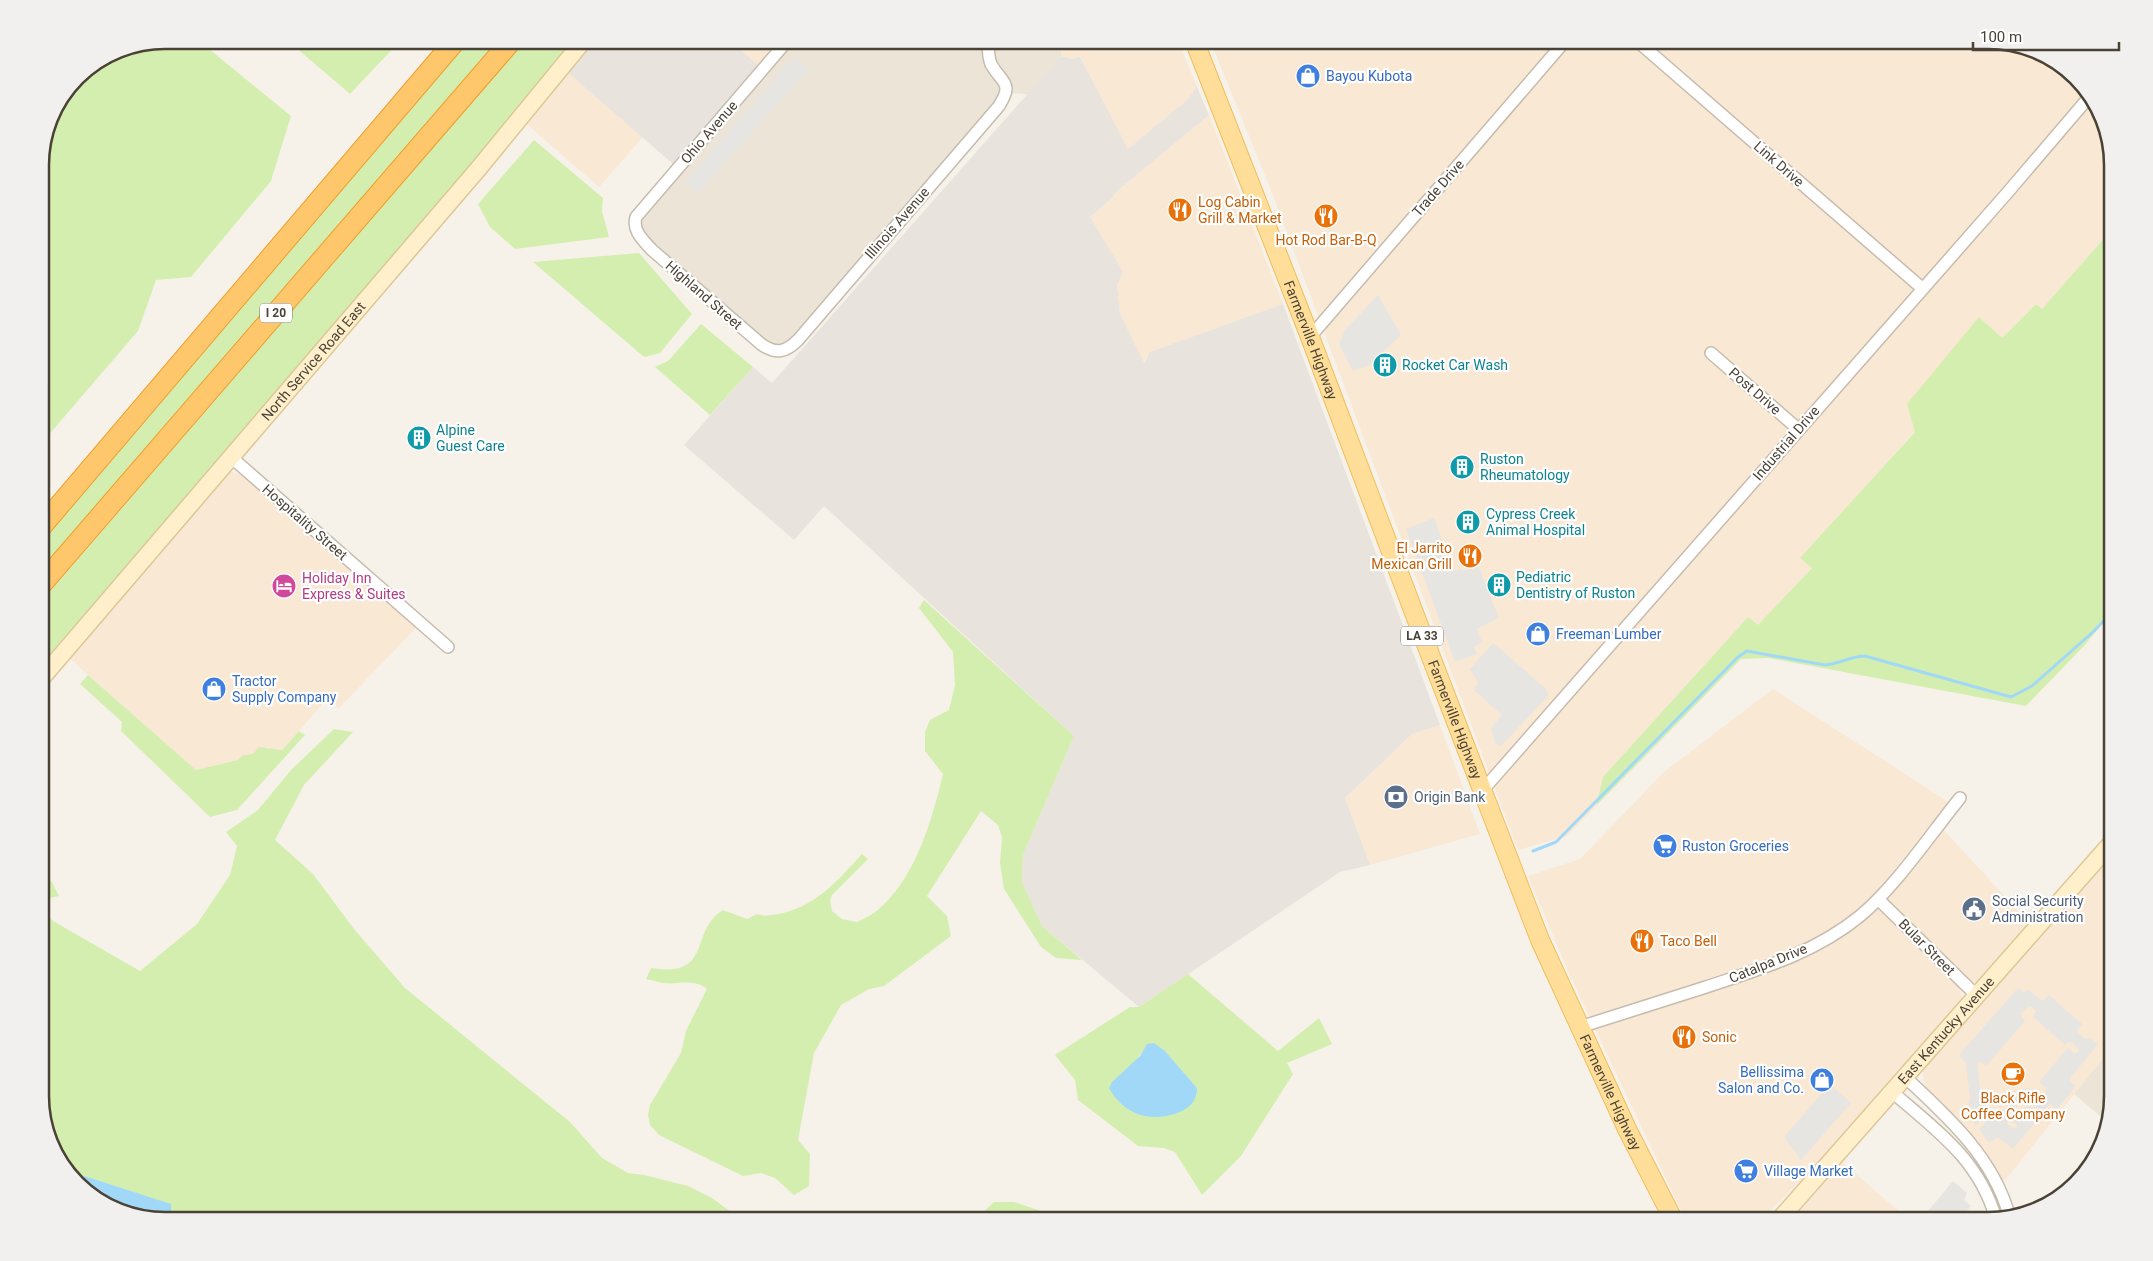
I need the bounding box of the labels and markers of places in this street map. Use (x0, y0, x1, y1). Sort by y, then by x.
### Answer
shop icon: Bayou Kubota (1295, 63, 1321, 89)
place label: Bayou Kubota (1326, 68, 1412, 84)
place label: Log Cabin Grill & Market (1198, 194, 1282, 226)
restaurant icon: Log Cabin Grill & Market (1167, 197, 1193, 223)
restaurant icon: Hot Rod Bar-B-Q (1313, 203, 1339, 229)
place label: Hot Rod Bar-B-Q (1275, 232, 1377, 248)
building icon: Rocket Car Wash (1372, 352, 1398, 378)
place label: Rocket Car Wash (1402, 357, 1508, 373)
place label: Alpine Guest Care (436, 422, 505, 454)
building icon: Alpine Guest Care (406, 425, 432, 451)
place label: Ruston Rheumatology (1480, 451, 1570, 483)
building icon: Ruston Rheumatology (1449, 454, 1475, 480)
place label: Cypress Creek Animal Hospital (1486, 506, 1585, 538)
building icon: Cypress Creek Animal Hospital (1455, 509, 1481, 535)
place label: El Jarrito Mexican Grill (1371, 540, 1452, 572)
restaurant icon: El Jarrito Mexican Grill (1457, 543, 1483, 569)
place label: Pediatric Dentistry of Ruston (1516, 569, 1635, 601)
place label: Holiday Inn Express & Suites (302, 570, 406, 602)
building icon: Pediatric Dentistry of Ruston (1486, 572, 1512, 598)
hotel icon: Holiday Inn Express & Suites (271, 573, 297, 599)
shop icon: Freeman Lumber (1525, 621, 1551, 647)
place label: Freeman Lumber (1556, 626, 1662, 642)
place label: Tractor Supply Company (232, 673, 337, 705)
shop icon: Tractor Supply Company (201, 676, 227, 702)
bank icon: Origin Bank (1383, 784, 1409, 810)
place label: Origin Bank (1414, 789, 1486, 805)
supermarket icon: Ruston Groceries (1652, 833, 1678, 859)
place label: Ruston Groceries (1682, 838, 1789, 854)
place label: Social Security Administration (1992, 893, 2084, 925)
public building icon: Social Security Administration (1961, 896, 1987, 922)
restaurant icon: Taco Bell (1629, 928, 1655, 954)
place label: Taco Bell (1660, 933, 1717, 949)
restaurant icon: Sonic (1671, 1024, 1697, 1050)
place label: Sonic (1702, 1029, 1737, 1045)
cafe icon: Black Rifle Coffee Company (2000, 1061, 2026, 1087)
place label: Bellissima Salon and Co. (1718, 1064, 1804, 1096)
shop icon: Bellissima Salon and Co. (1809, 1067, 1835, 1093)
place label: Black Rifle Coffee Company (1961, 1090, 2065, 1122)
supermarket icon: Village Market (1733, 1158, 1759, 1184)
place label: Village Market (1764, 1163, 1853, 1179)

